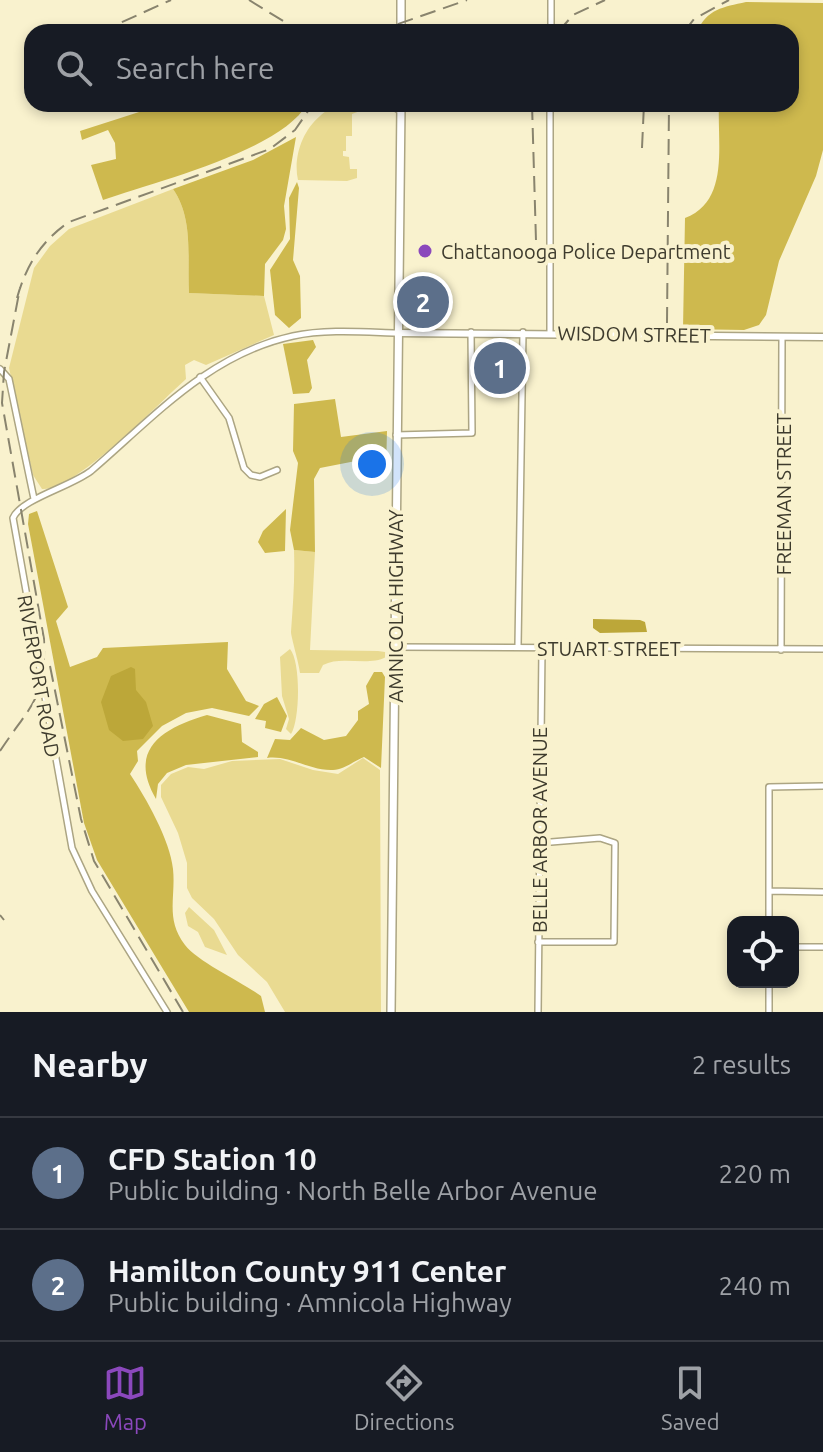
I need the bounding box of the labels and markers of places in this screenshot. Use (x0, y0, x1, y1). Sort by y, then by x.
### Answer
place label: Chattanooga Police Department (441, 240, 731, 263)
marker: Chattanooga Police Department (416, 242, 434, 260)
pin: 2 (397, 272, 449, 332)
pin: 1 (474, 338, 526, 398)

